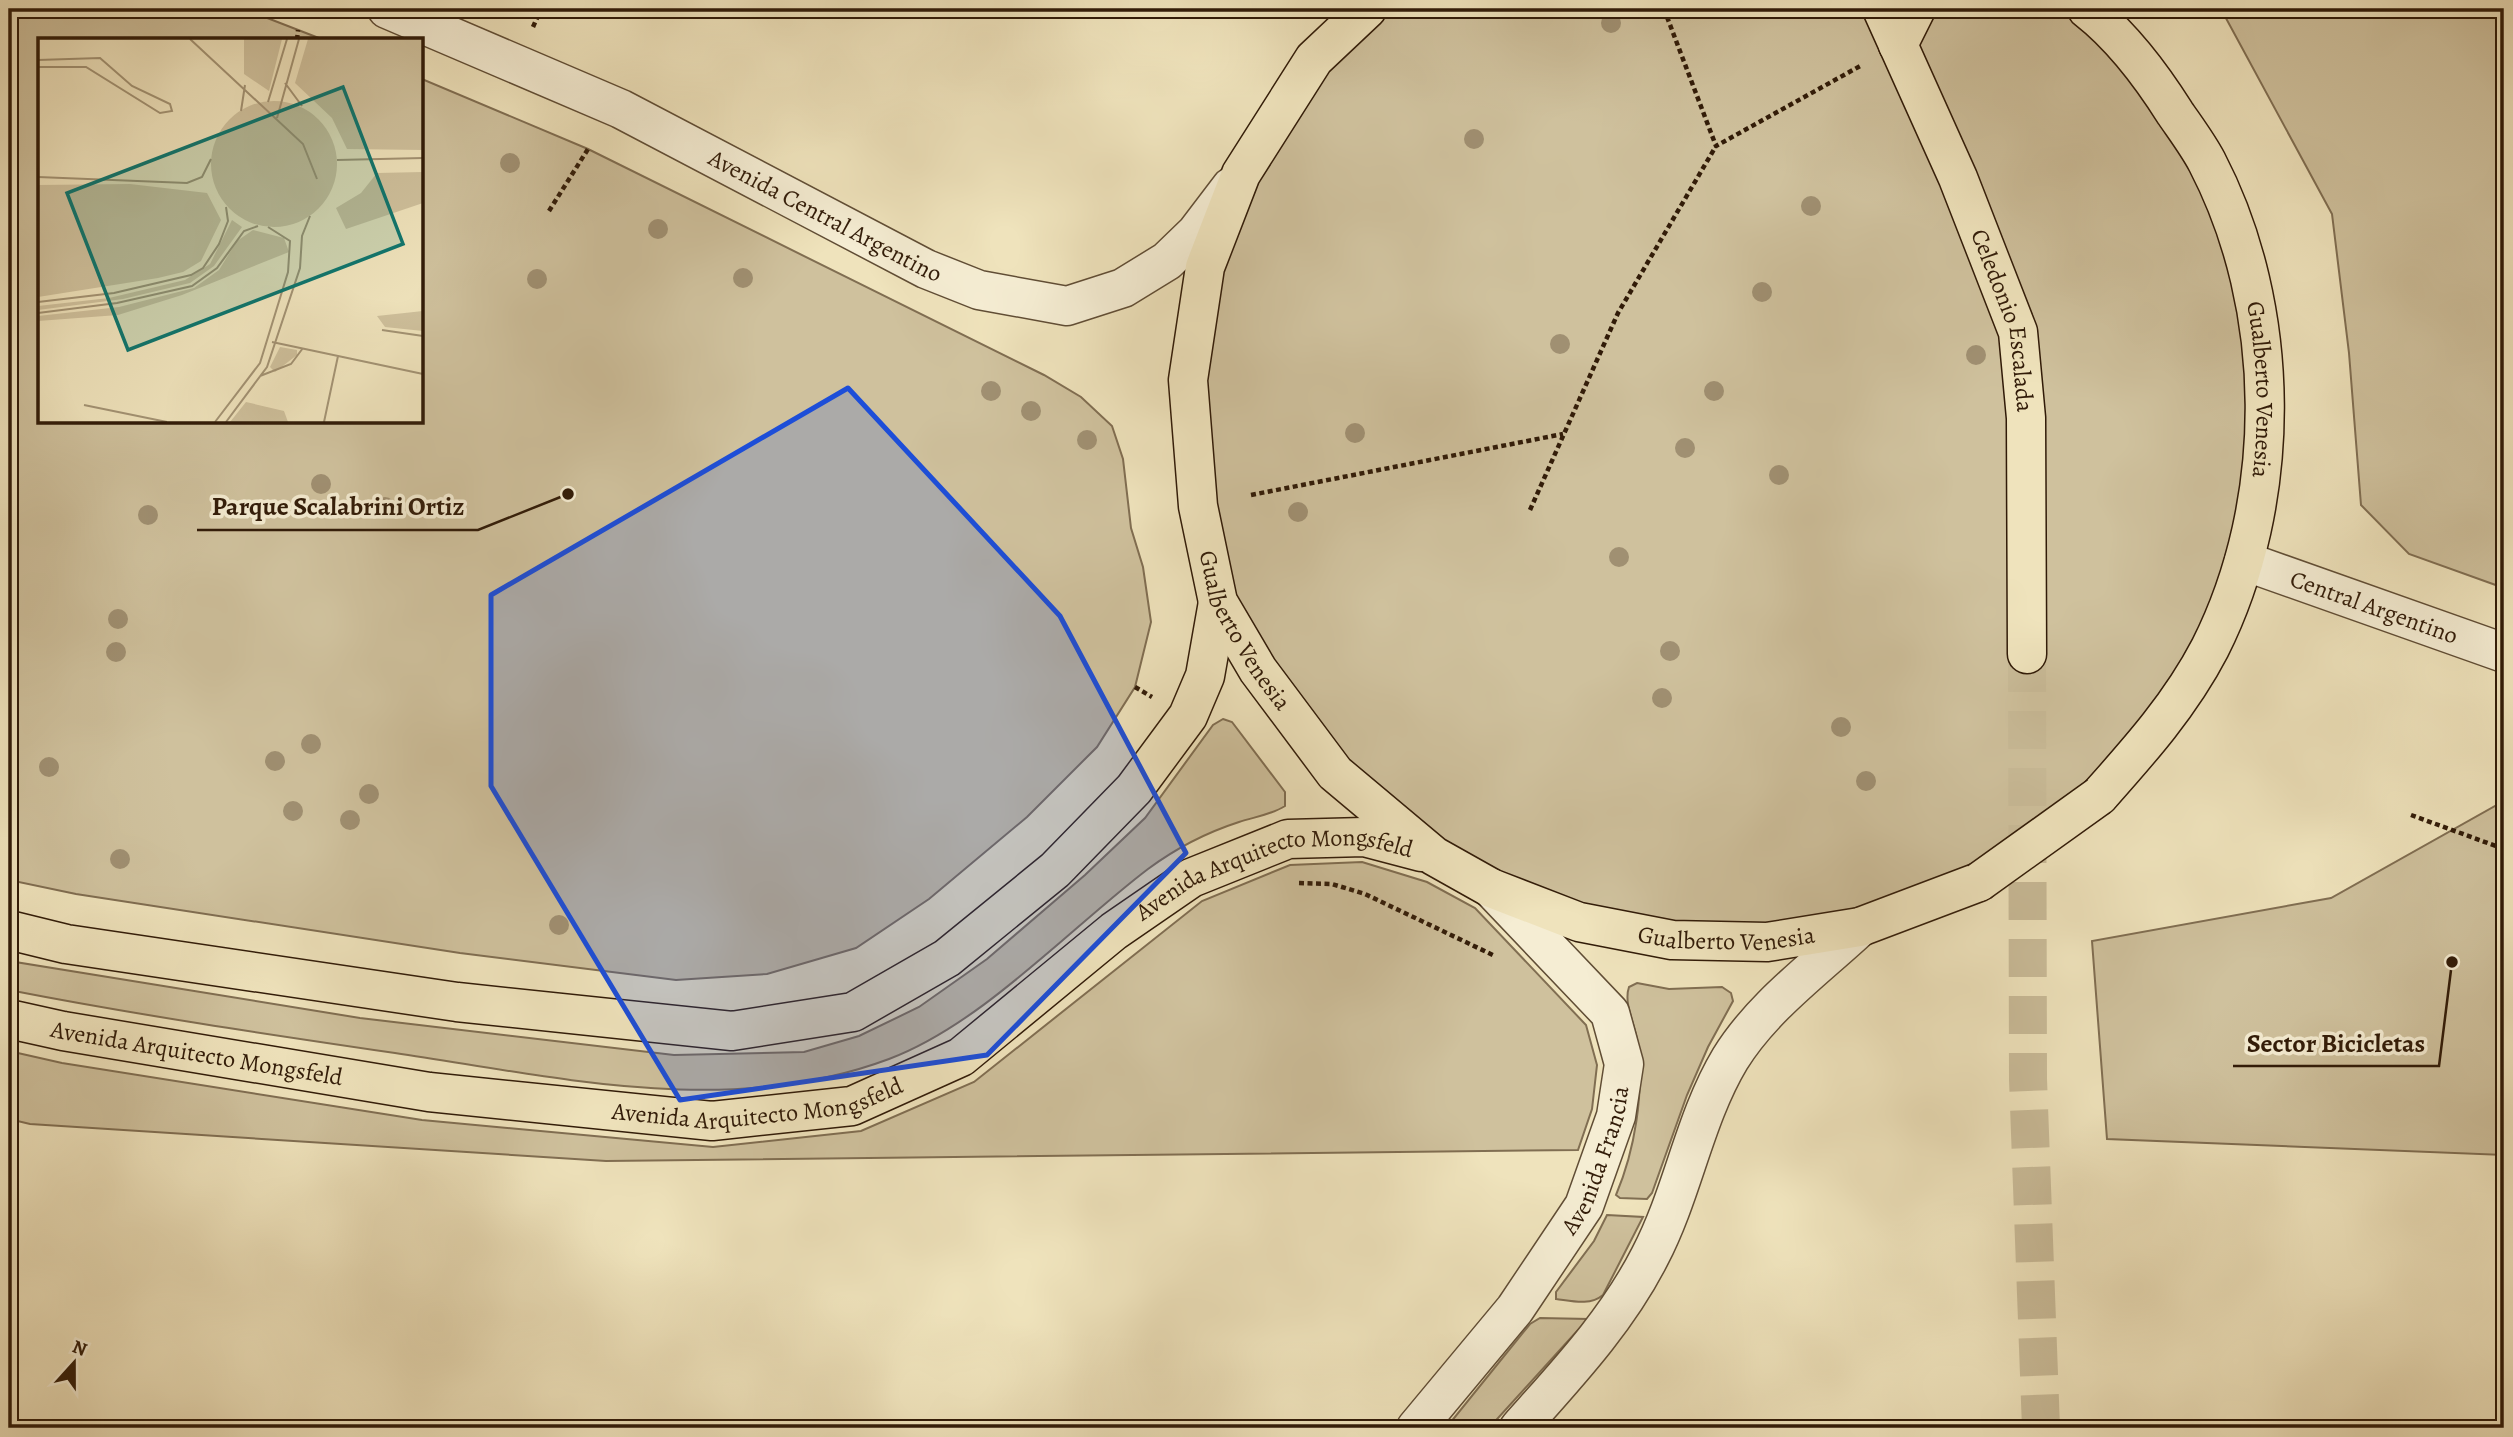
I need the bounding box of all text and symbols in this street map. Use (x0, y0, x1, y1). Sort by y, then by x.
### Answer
inset map (38, 38, 424, 424)
street label: Avenida Central Argentino (702, 141, 946, 290)
street label: Celedonio Escalada (1963, 224, 2041, 414)
street label: Gualberto Venesia (2239, 299, 2281, 481)
callout: Parque Scalabrini Ortiz (197, 483, 478, 530)
text: Parque Scalabrini Ortiz (212, 489, 464, 524)
street label: Gualberto Venesia (1192, 548, 1299, 717)
street label: Central Argentino (2286, 563, 2462, 651)
street label: Avenida Arquitecto Mongsfeld (1128, 821, 1417, 928)
street label: Gualberto Venesia (1635, 918, 1818, 958)
street label: Avenida Arquitecto Mongsfeld (47, 1013, 345, 1093)
callout: Sector Bicicletas (2233, 1019, 2439, 1066)
text: Sector Bicicletas (2247, 1026, 2425, 1061)
street label: Avenida Arquitecto Mongsfeld (609, 1069, 908, 1137)
street label: Avenida Francia (1553, 1083, 1637, 1242)
north arrow (38, 1328, 108, 1398)
text: N (69, 1333, 91, 1363)

